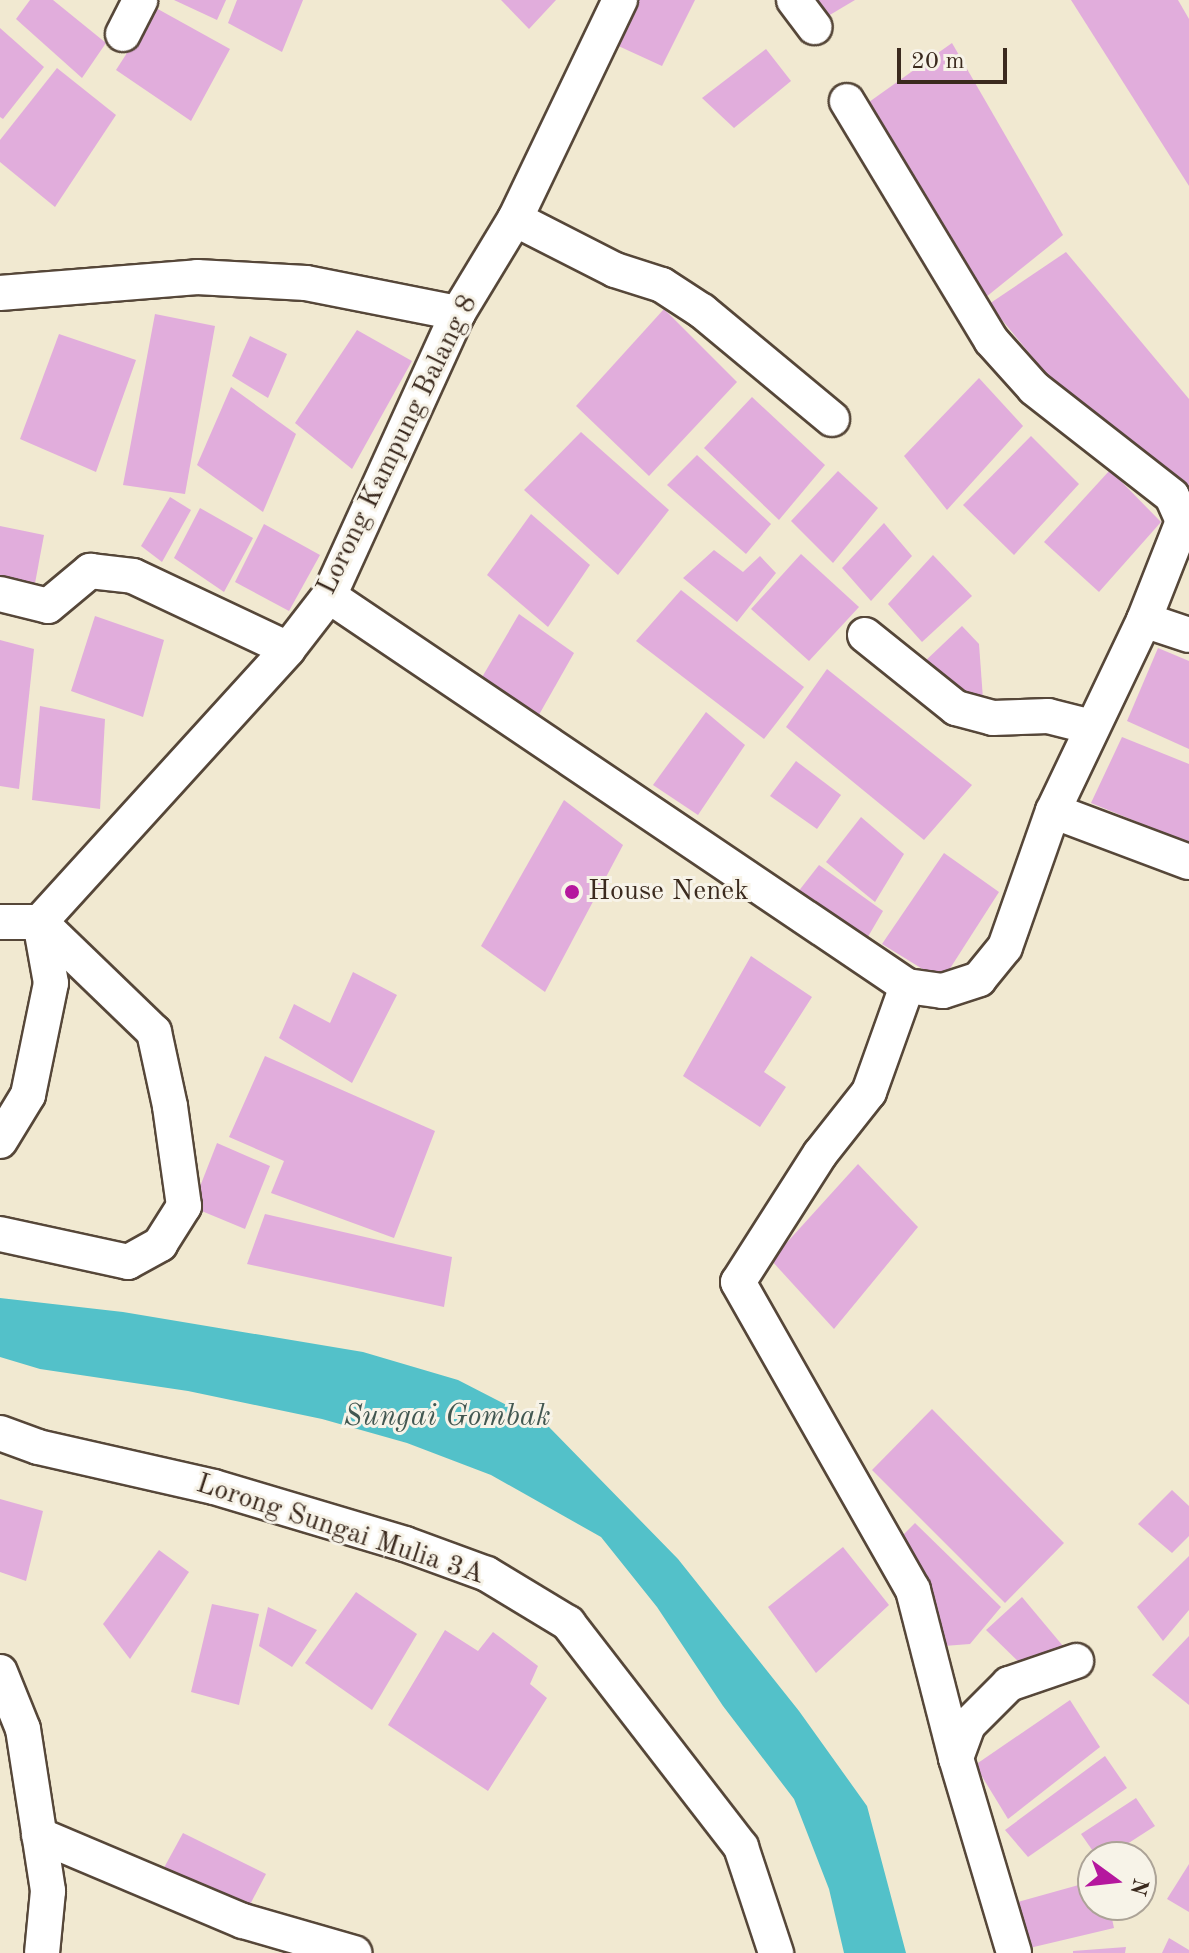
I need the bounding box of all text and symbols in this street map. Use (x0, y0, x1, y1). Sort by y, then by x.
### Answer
scale bar (901, 32, 1011, 82)
text: 20 m (911, 50, 965, 74)
street label: Lorong Kampung Balang 8 (311, 289, 485, 601)
place label: House Nenek (588, 875, 749, 909)
marker: House Nenek (563, 883, 581, 901)
water label: Sungai Gombak (343, 1399, 551, 1435)
street label: Lorong Sungai Mulia 3A (192, 1468, 488, 1592)
north arrow (1077, 1841, 1157, 1921)
text: N (1125, 1876, 1151, 1898)

